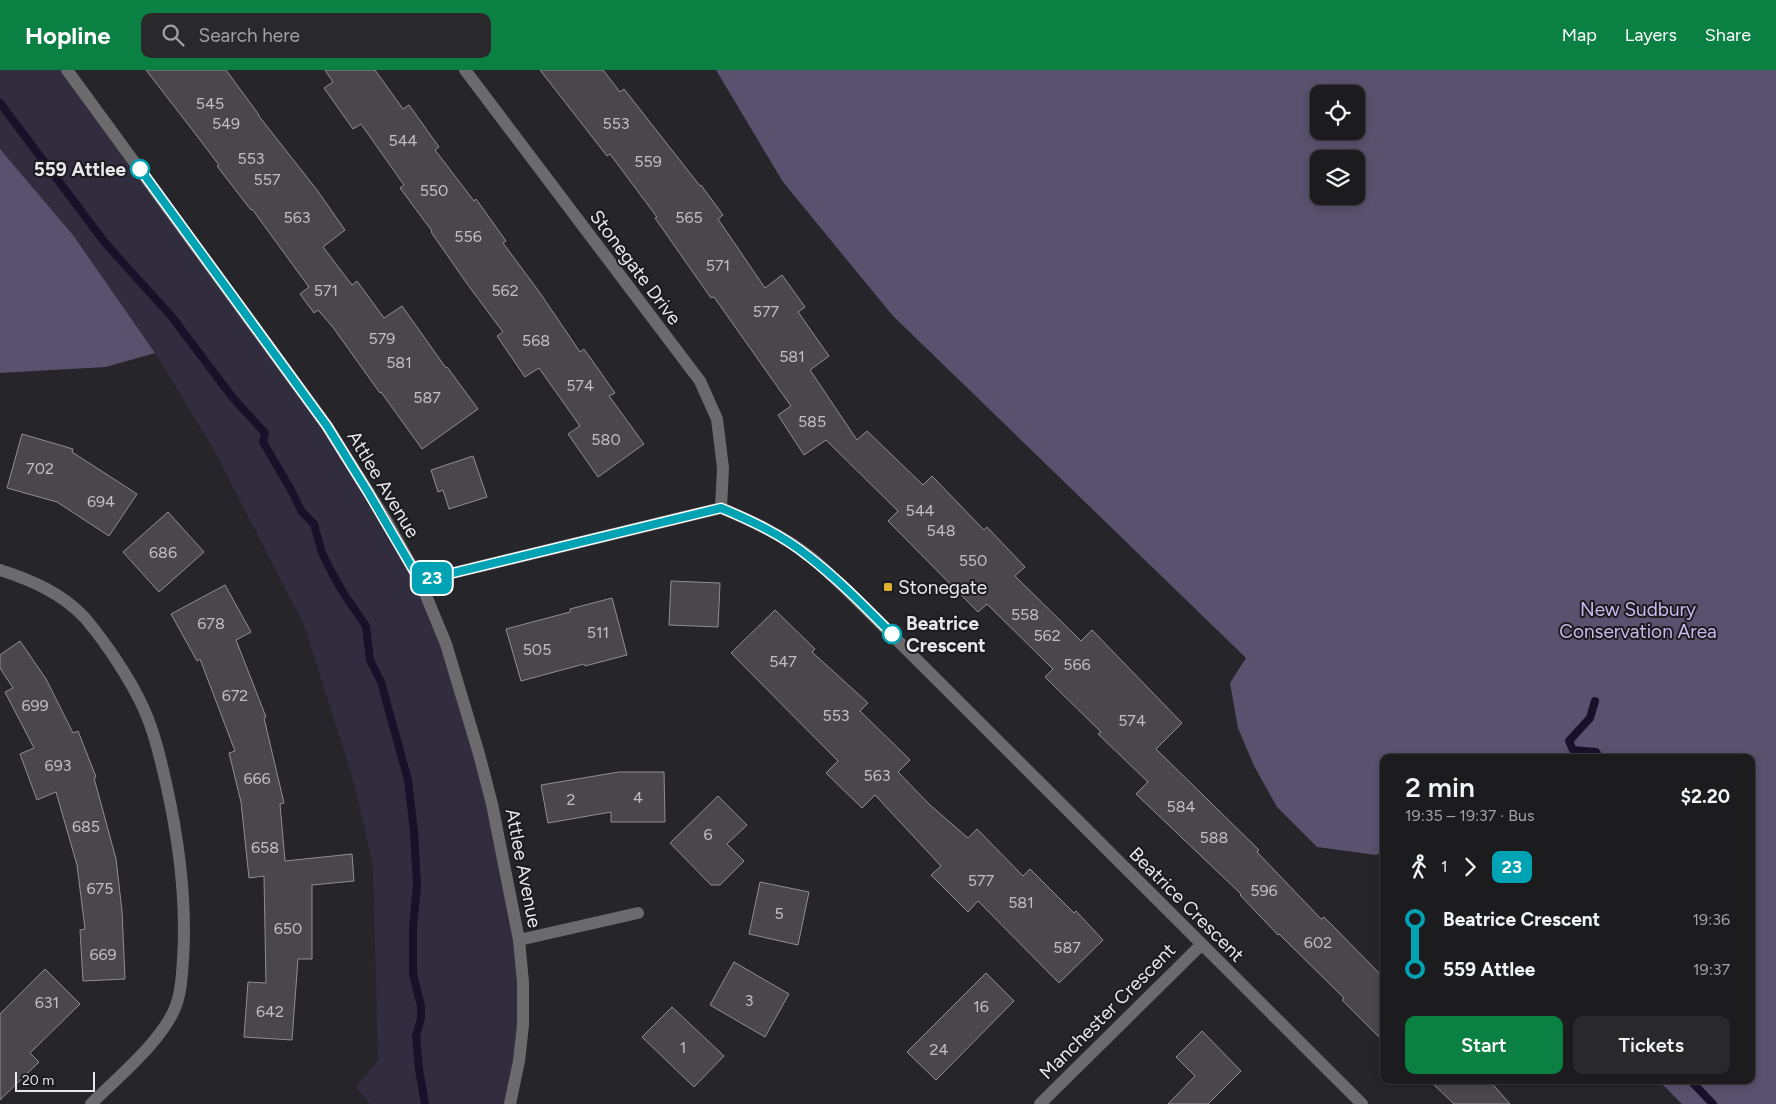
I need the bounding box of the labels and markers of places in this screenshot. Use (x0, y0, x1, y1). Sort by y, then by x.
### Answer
place label: 559 Attlee (34, 158, 126, 181)
marker: 559 Attlee (130, 159, 150, 179)
place label: Stonegate (898, 576, 987, 599)
marker: Stonegate (882, 581, 894, 593)
place label: Beatrice Crescent (906, 612, 986, 657)
marker: Beatrice Crescent (882, 624, 902, 644)

